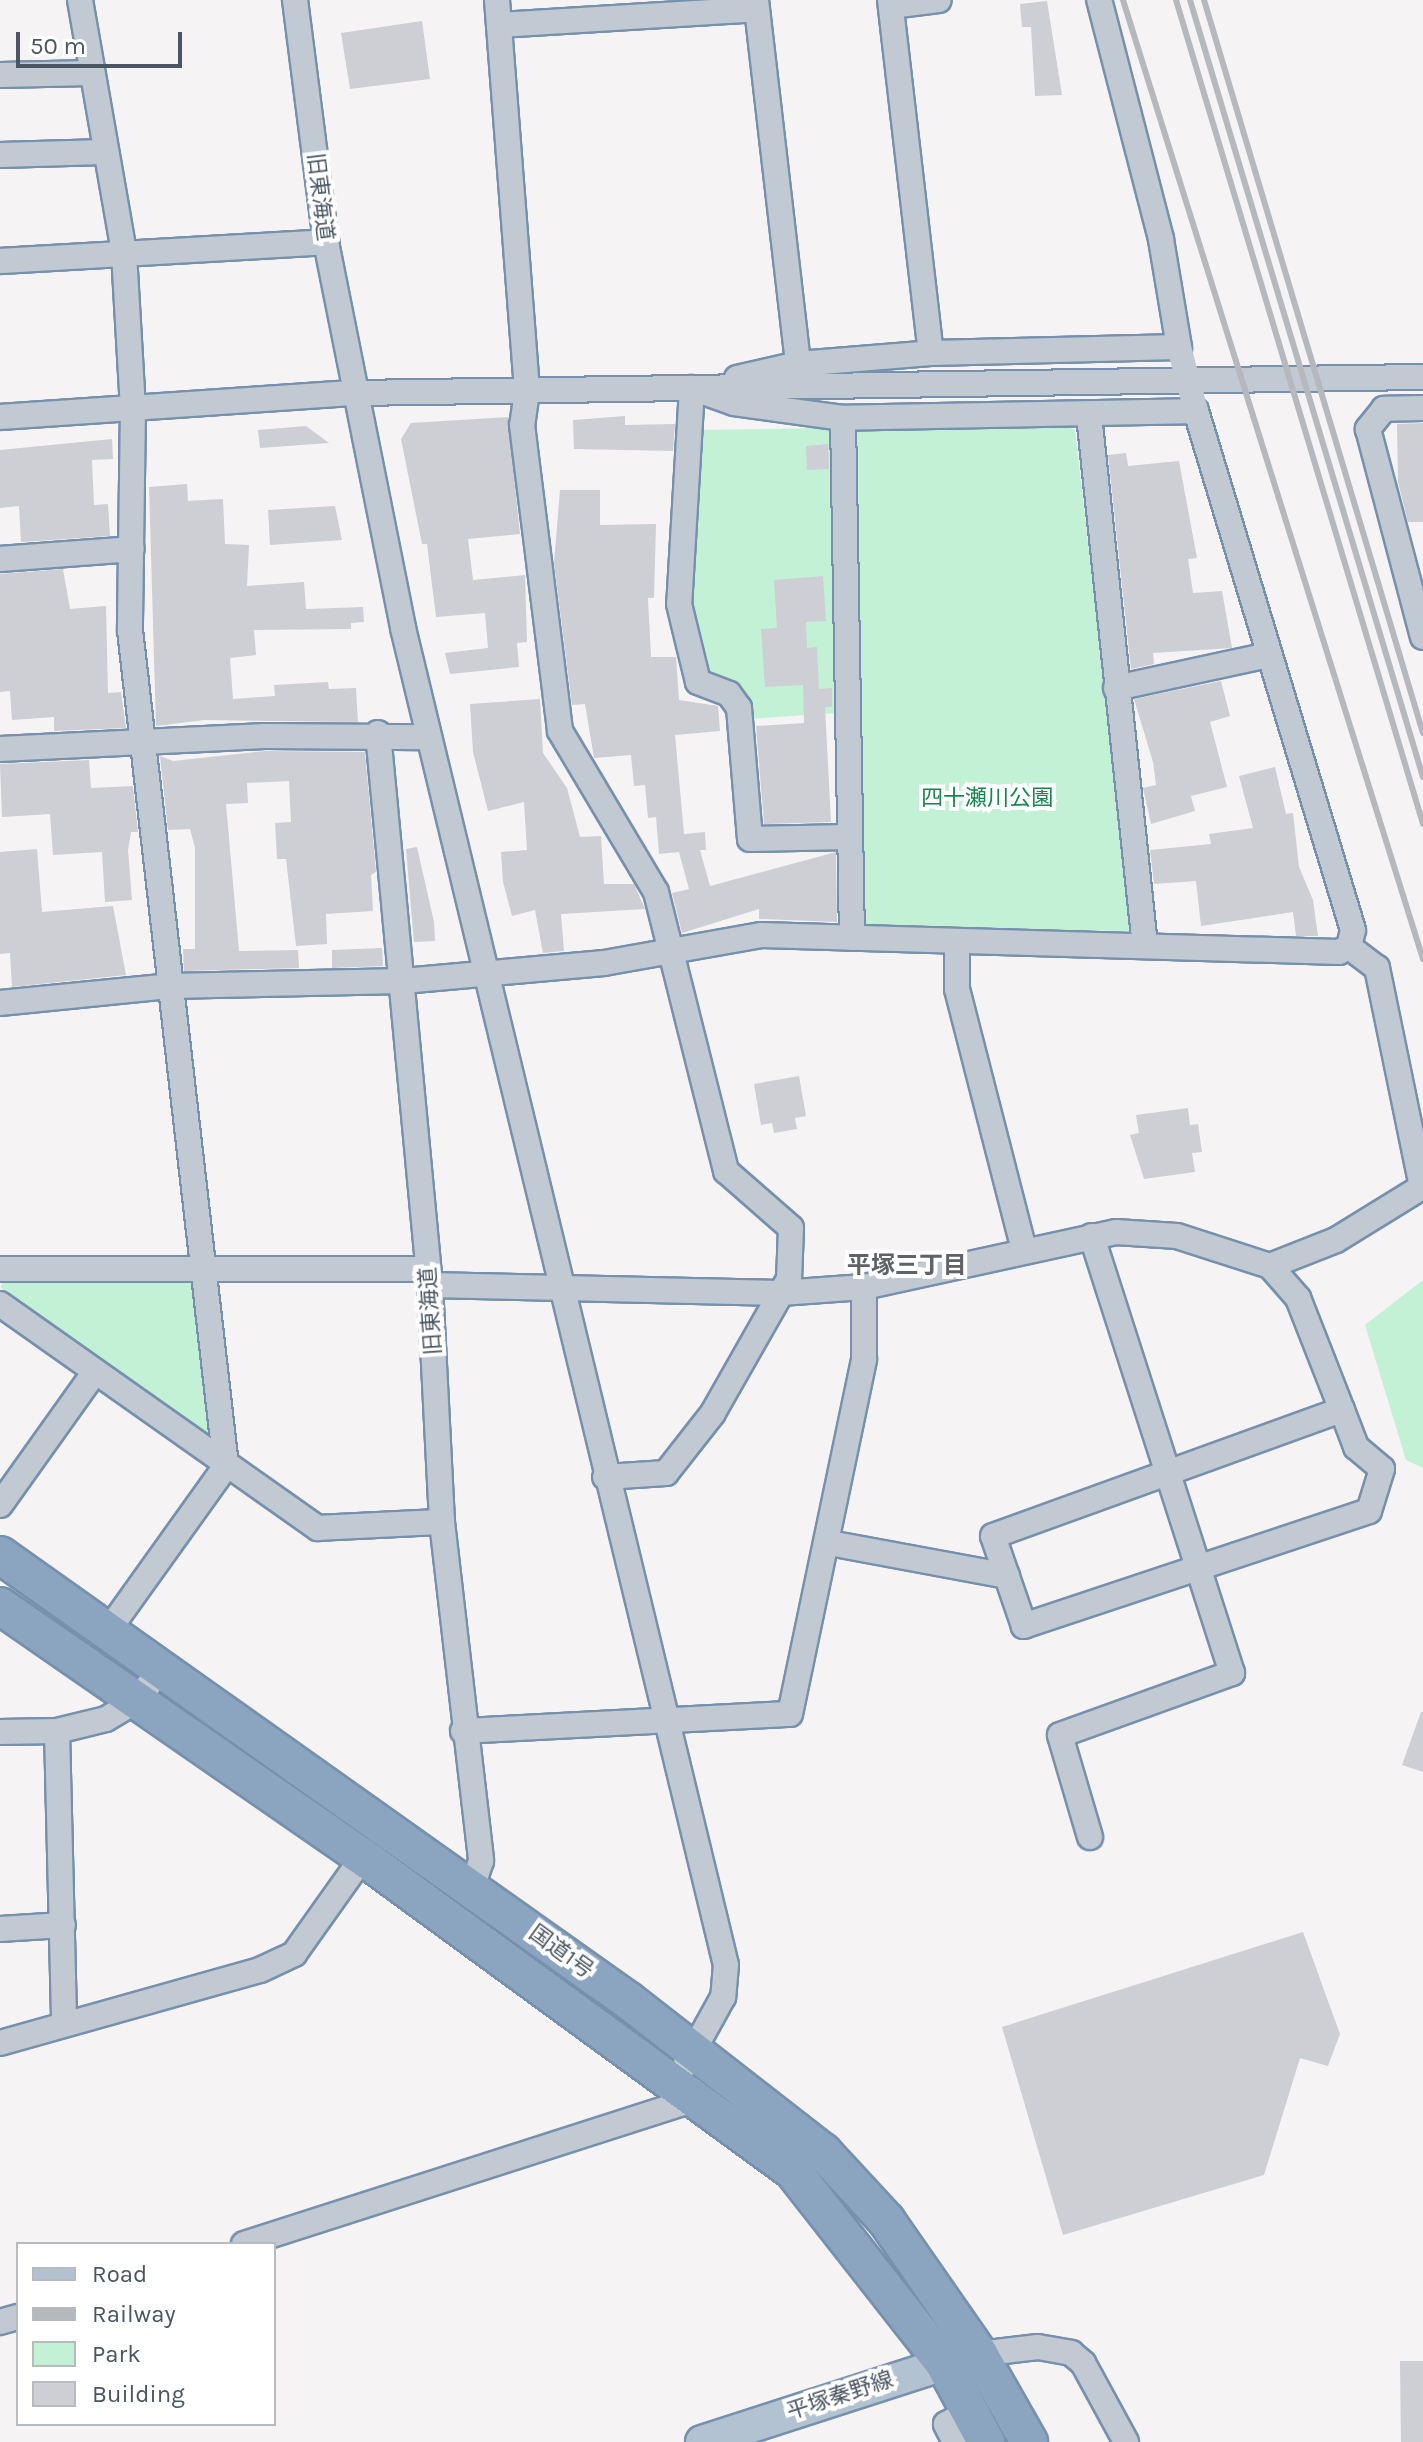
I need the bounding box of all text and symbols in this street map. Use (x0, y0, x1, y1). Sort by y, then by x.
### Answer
scale bar (20, 16, 186, 66)
text: 50 m (30, 32, 86, 60)
street label: 旧東海道 (302, 152, 338, 242)
park label: 四十瀬川公園 (921, 786, 1053, 812)
district label: 平塚三丁目 (847, 1252, 967, 1280)
street label: 旧東海道 (415, 1266, 447, 1356)
street label: 国道1号 (524, 1920, 598, 1984)
legend (16, 2242, 276, 2426)
text: Road (92, 2260, 147, 2288)
text: Railway (92, 2300, 176, 2328)
text: Park (92, 2340, 141, 2368)
street label: 平塚秦野線 (784, 2366, 896, 2426)
text: Building (92, 2380, 185, 2408)

